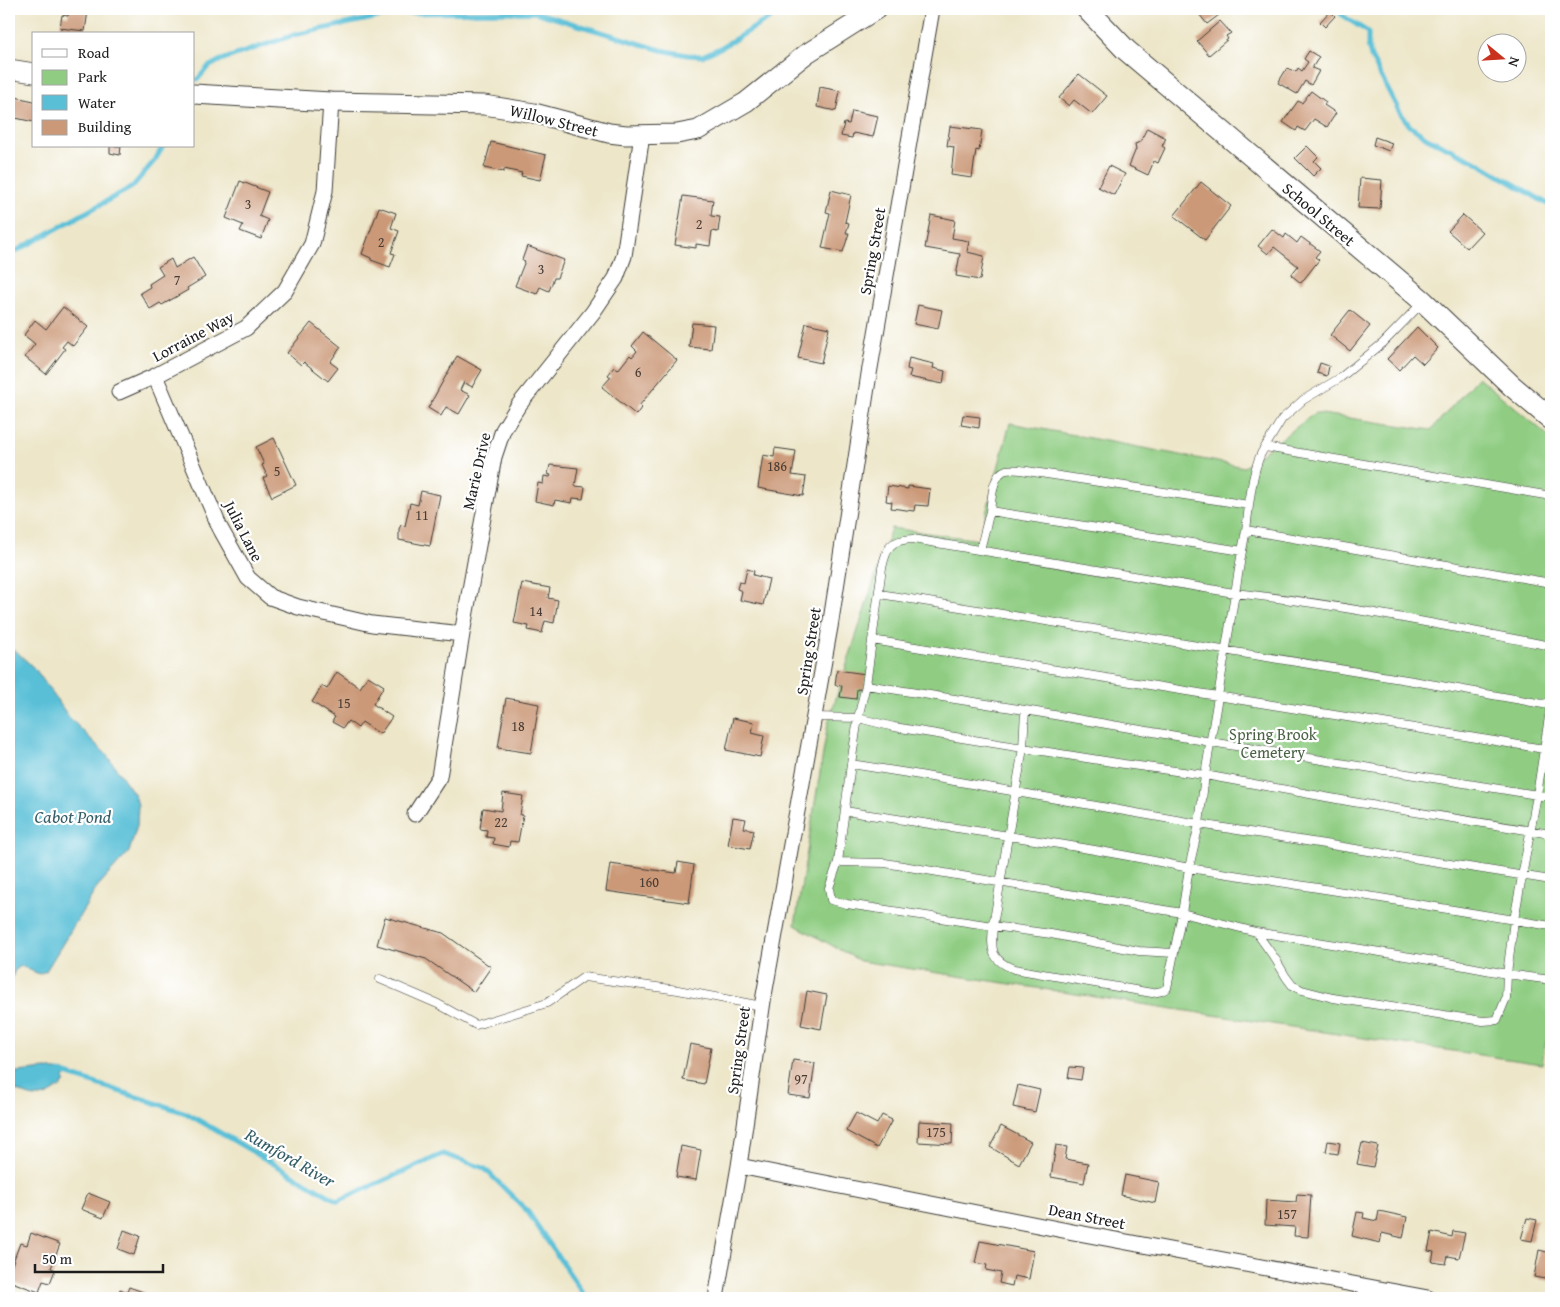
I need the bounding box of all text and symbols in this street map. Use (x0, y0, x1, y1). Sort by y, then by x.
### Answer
legend (32, 32, 195, 148)
north arrow (1478, 32, 1528, 82)
text: Road (78, 42, 109, 63)
text: N (1503, 54, 1525, 70)
text: Park (78, 66, 107, 87)
text: Water (78, 92, 116, 113)
street label: Willow Street (507, 97, 601, 143)
text: Building (78, 116, 132, 137)
street label: School Street (1277, 176, 1361, 252)
house number: 3 (245, 194, 251, 214)
street label: Spring Street (852, 205, 892, 297)
house number: 2 (696, 214, 702, 234)
house number: 2 (378, 232, 384, 252)
house number: 3 (538, 259, 544, 279)
house number: 7 (174, 270, 181, 290)
street label: Lorraine Way (148, 304, 238, 368)
house number: 6 (635, 362, 642, 382)
street label: Marie Drive (455, 430, 497, 512)
house number: 186 (767, 456, 787, 476)
house number: 5 (274, 461, 280, 481)
street label: Julia Lane (218, 495, 270, 566)
house number: 11 (415, 505, 429, 525)
house number: 14 (529, 601, 543, 621)
street label: Spring Street (789, 605, 827, 697)
house number: 15 (337, 693, 351, 713)
house number: 18 (511, 716, 525, 736)
park label: Spring Brook Cemetery (1229, 722, 1318, 764)
water label: Cabot Pond (34, 803, 112, 830)
house number: 22 (494, 812, 508, 832)
house number: 160 (639, 872, 659, 892)
street label: Spring Street (720, 1004, 756, 1095)
house number: 97 (794, 1069, 808, 1089)
water label: Rumford River (239, 1120, 341, 1195)
house number: 175 (926, 1122, 946, 1142)
street label: Dean Street (1047, 1197, 1128, 1235)
house number: 157 (1277, 1204, 1297, 1224)
scale bar (35, 1242, 162, 1274)
text: 50 m (42, 1248, 73, 1269)

